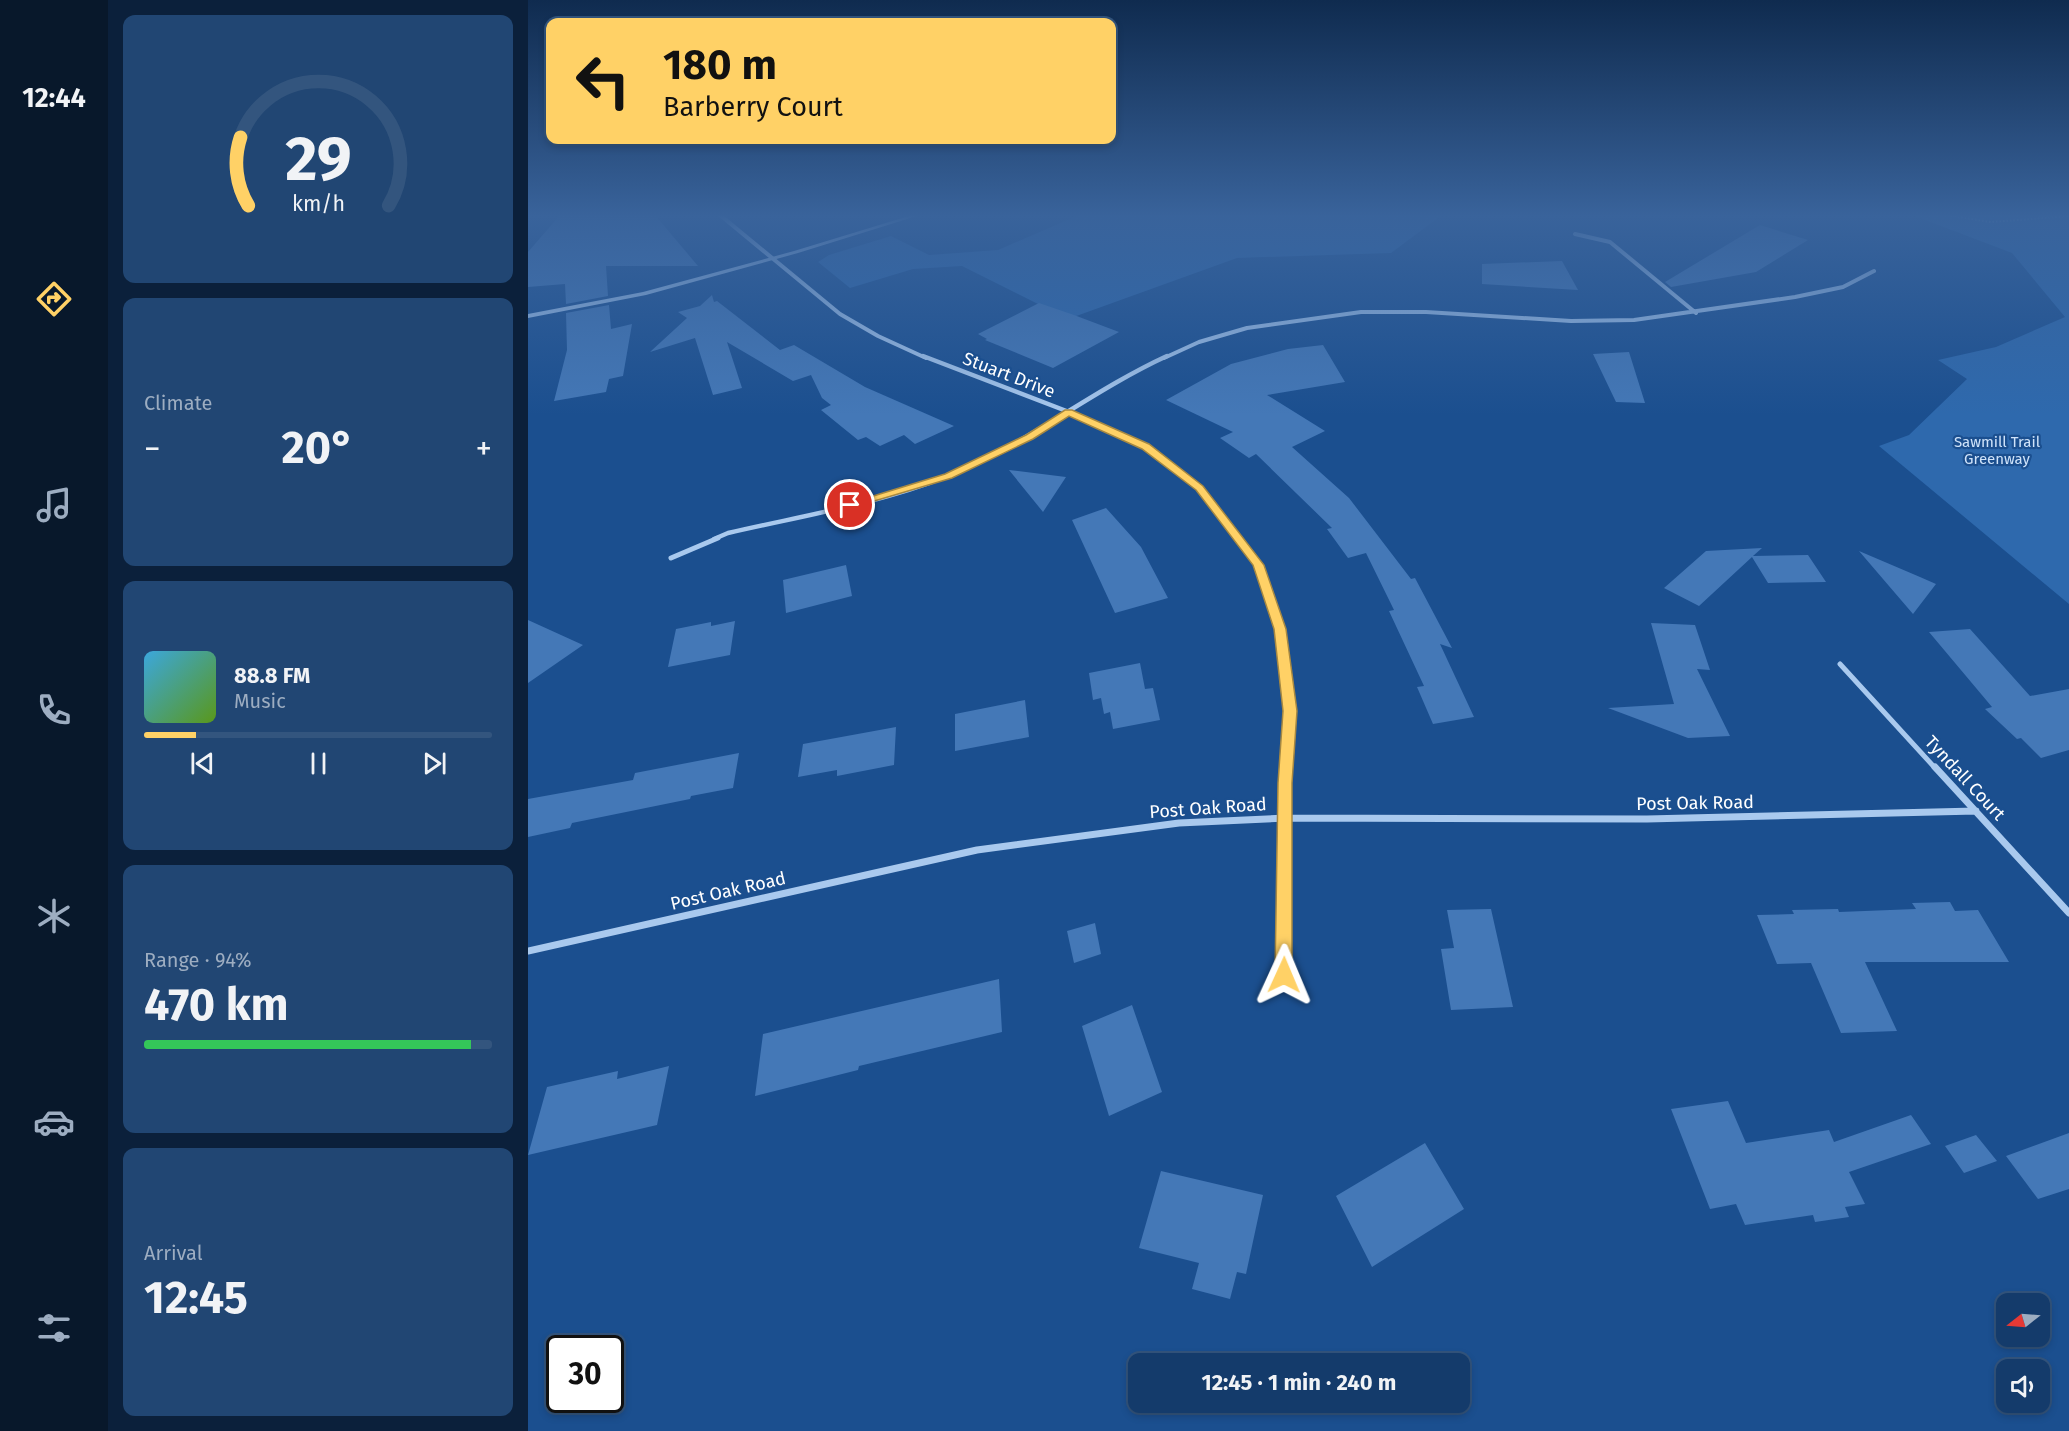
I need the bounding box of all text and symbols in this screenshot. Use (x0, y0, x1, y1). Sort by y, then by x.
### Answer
text: 180 m (663, 40, 777, 90)
icon: left (564, 42, 642, 120)
text: 12:44 (22, 82, 86, 114)
text: Barberry Court (663, 91, 843, 123)
text: 29 (285, 122, 351, 197)
text: km/h (291, 191, 345, 217)
icon: directions (33, 278, 75, 320)
street label: Stuart Drive (960, 347, 1058, 403)
text: Climate (144, 391, 212, 415)
text: 20° (281, 421, 355, 475)
text: − (144, 429, 161, 469)
text: + (476, 429, 492, 469)
park label: Sawmill Trail Greenway (1954, 433, 2041, 468)
pin (824, 479, 875, 530)
icon: music (33, 484, 75, 526)
icon: arrive (833, 488, 866, 521)
text: 88.8 FM (234, 662, 310, 689)
icon: phone (33, 689, 75, 731)
text: Music (234, 689, 286, 713)
street label: Tyndall Court (1920, 731, 2010, 825)
icon: previous (186, 747, 219, 780)
icon: pause (302, 747, 335, 780)
icon: next (418, 747, 451, 780)
street label: Post Oak Road (1636, 791, 1754, 815)
street label: Post Oak Road (1149, 793, 1267, 823)
street label: Post Oak Road (668, 867, 788, 915)
icon: climate (33, 895, 75, 937)
position arrow (1252, 943, 1316, 1007)
text: Range · 94% (144, 948, 252, 972)
text: 470 km (144, 978, 289, 1032)
icon: car (33, 1101, 75, 1143)
text: Arrival (144, 1241, 203, 1265)
text: 12:45 (144, 1271, 248, 1325)
north arrow (1996, 1293, 2050, 1347)
map controls (1996, 1293, 2050, 1413)
icon: filters (33, 1307, 75, 1349)
speed limit sign: 30 (546, 1335, 624, 1413)
button: sound (1996, 1359, 2050, 1413)
text: 12:45 · 1 min · 240 m (1202, 1369, 1396, 1396)

